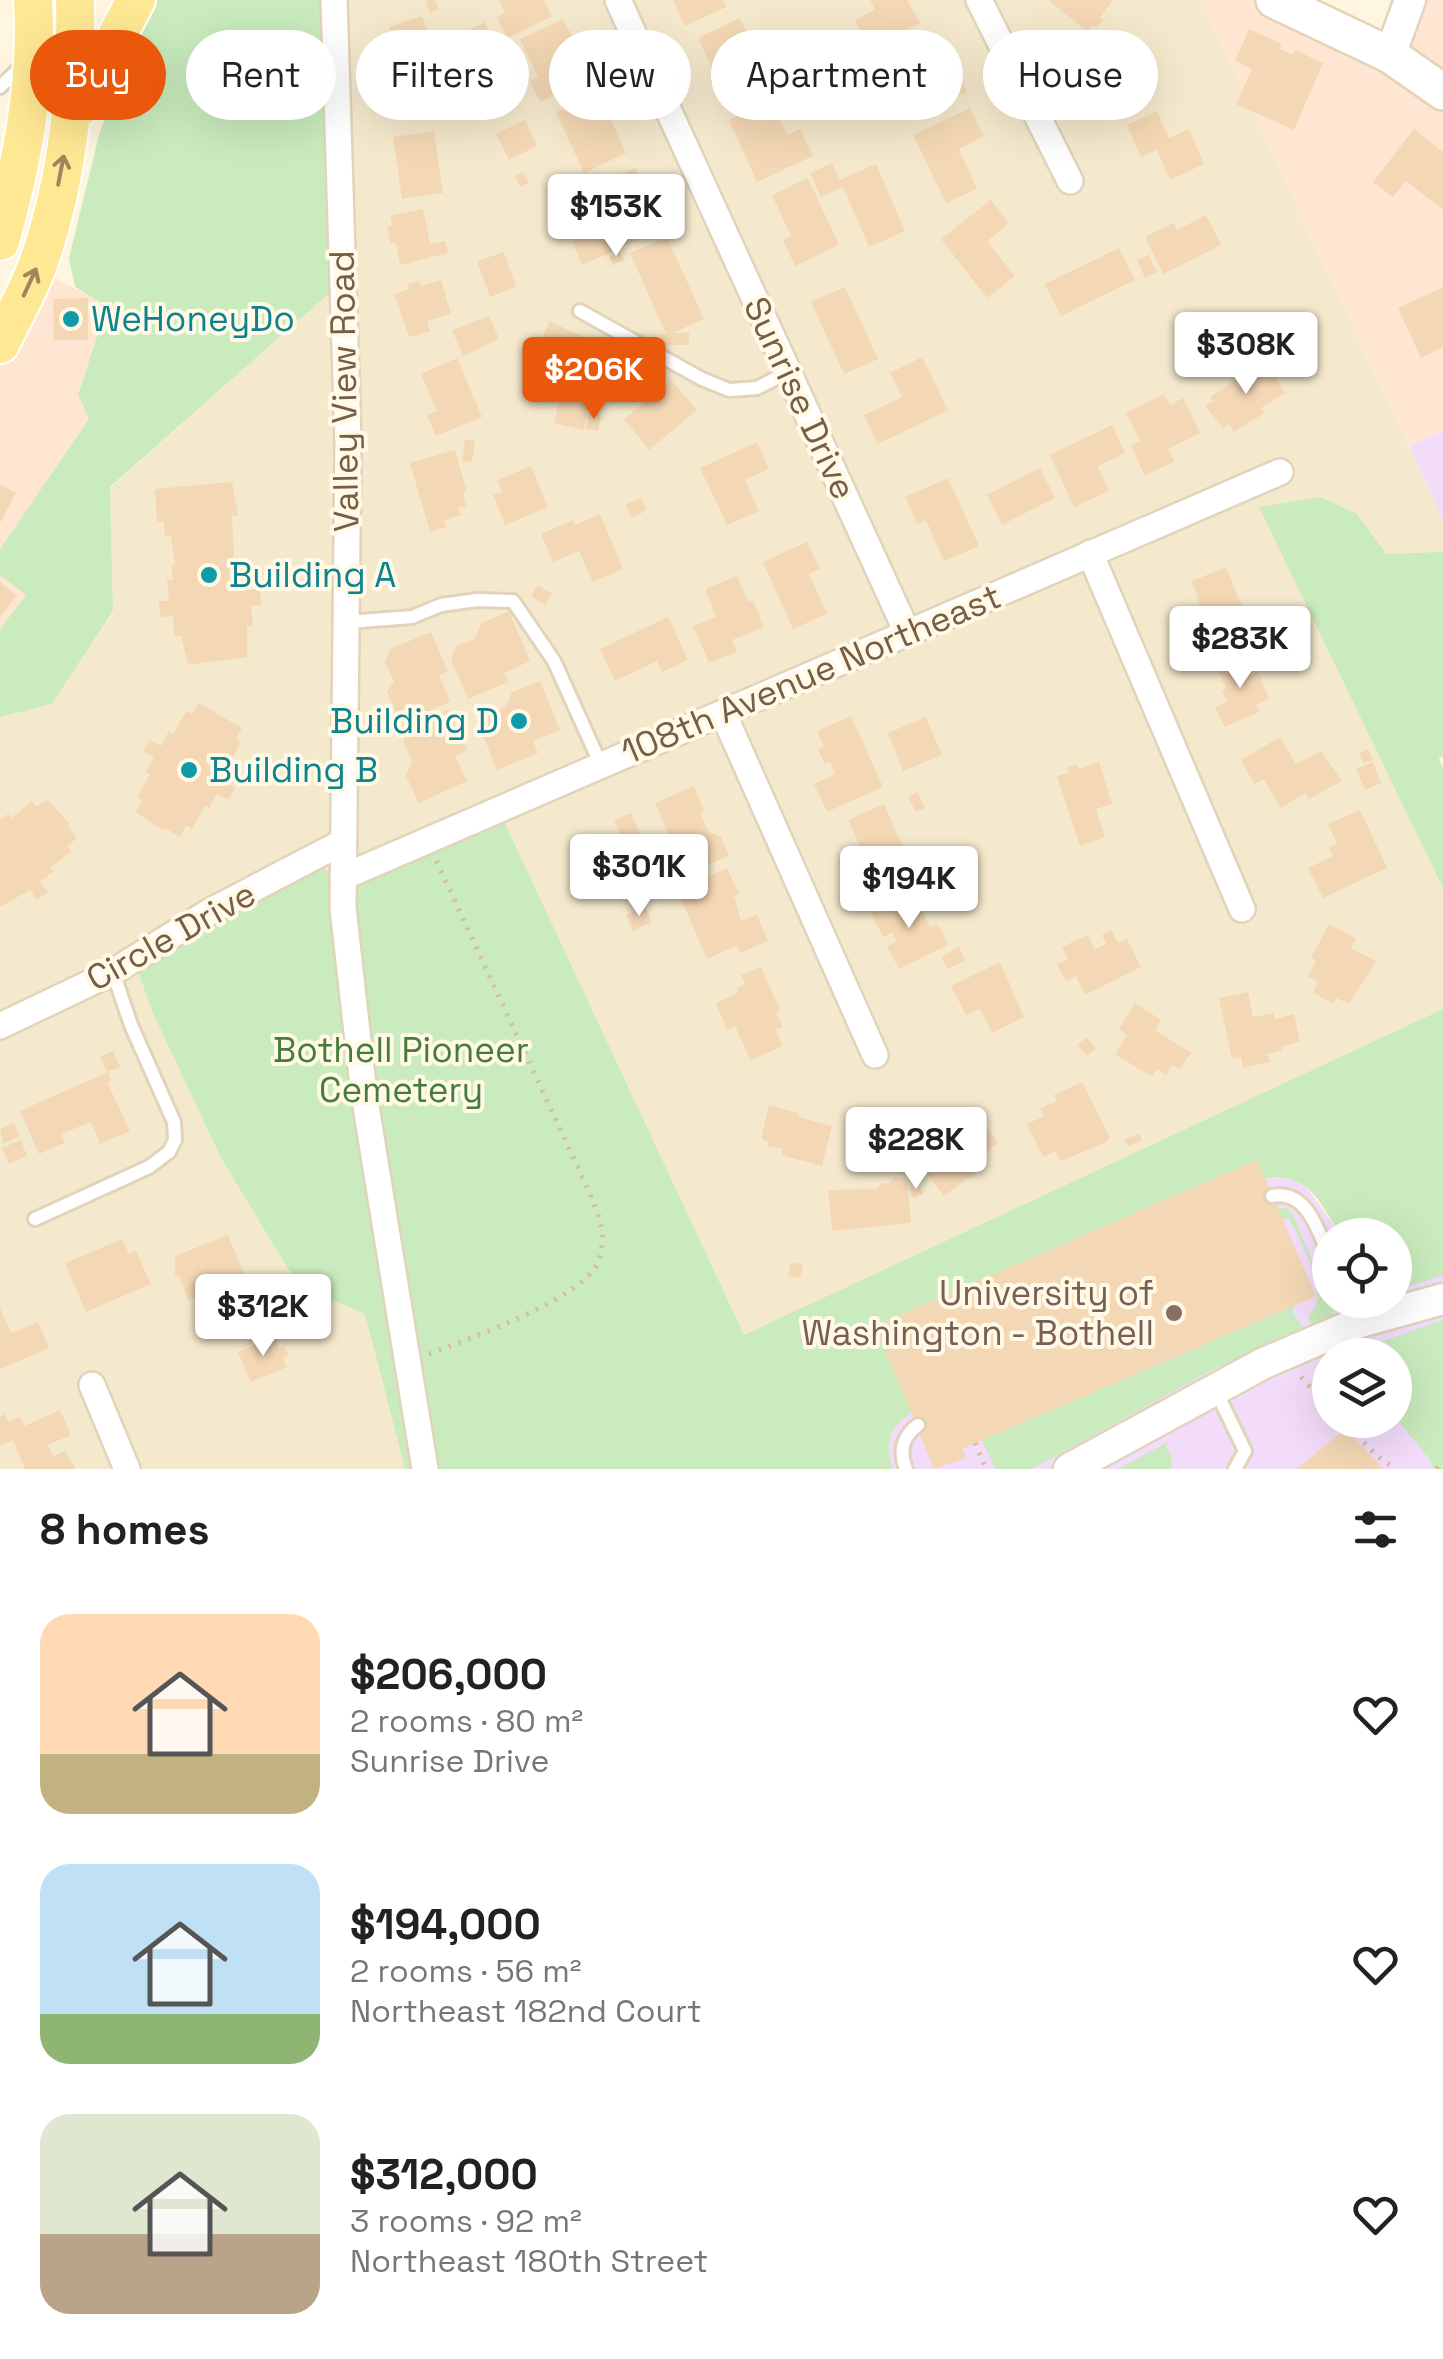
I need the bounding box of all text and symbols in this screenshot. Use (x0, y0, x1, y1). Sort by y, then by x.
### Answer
chip: Buy (30, 30, 166, 120)
chip: Rent (186, 30, 336, 120)
chip: Filters (356, 30, 529, 120)
chip: New (549, 30, 691, 120)
chip: Apartment (711, 30, 963, 120)
chip: House (983, 30, 1158, 120)
one-way arrow (53, 154, 72, 186)
pin: $153K (546, 174, 686, 259)
text: $153K (570, 186, 662, 226)
street label: Valley View Road (320, 250, 368, 532)
one-way arrow (21, 267, 40, 297)
street label: Sunrise Drive (734, 290, 866, 506)
place label: WeHoneyDo (91, 297, 295, 341)
marker: WeHoneyDo (60, 308, 82, 330)
pin: $308K (1176, 312, 1316, 397)
text: $308K (1197, 324, 1295, 364)
pin: $206K (524, 337, 664, 422)
text: $206K (545, 349, 643, 389)
place label: Building A (229, 553, 396, 597)
marker: Building A (198, 564, 220, 586)
street label: 108th Avenue Northeast (615, 574, 1007, 774)
pin: $283K (1170, 606, 1310, 691)
text: $283K (1191, 618, 1289, 658)
place label: Building D (330, 699, 499, 743)
marker: Building D (508, 710, 530, 732)
place label: Building B (209, 748, 378, 792)
marker: Building B (178, 759, 200, 781)
pin: $301K (569, 834, 709, 919)
text: $301K (592, 846, 686, 886)
pin: $194K (839, 846, 979, 931)
text: $194K (862, 858, 956, 898)
street label: Circle Drive (79, 872, 263, 1000)
park label: Bothell Pioneer Cemetery (273, 1028, 529, 1112)
pin: $228K (846, 1107, 986, 1192)
text: $228K (868, 1119, 964, 1159)
map controls (1312, 1218, 1412, 1438)
button: locate (1312, 1218, 1412, 1318)
place label: University of Washington - Bothell (801, 1271, 1154, 1355)
pin: $312K (193, 1274, 333, 1359)
text: $312K (217, 1286, 309, 1326)
marker: University of Washington - Bothell (1163, 1302, 1185, 1324)
button: layers (1312, 1338, 1412, 1438)
icon: filters (1348, 1502, 1403, 1557)
text: 8 homes (40, 1503, 210, 1556)
text: $206,000 (350, 1648, 547, 1701)
icon: home (120, 1654, 240, 1774)
icon: heart (1348, 1687, 1403, 1742)
text: 2 rooms · 80 m² (350, 1701, 583, 1741)
text: Sunrise Drive (350, 1741, 549, 1781)
text: $194,000 (350, 1898, 541, 1951)
icon: home (120, 1904, 240, 2024)
icon: heart (1348, 1937, 1403, 1992)
text: 2 rooms · 56 m² (350, 1951, 582, 1991)
text: Northeast 182nd Court (350, 1991, 702, 2031)
text: $312,000 (350, 2148, 538, 2201)
icon: home (120, 2154, 240, 2274)
icon: heart (1348, 2187, 1403, 2242)
text: 3 rooms · 92 m² (350, 2201, 582, 2241)
text: Northeast 180th Street (350, 2241, 708, 2281)

